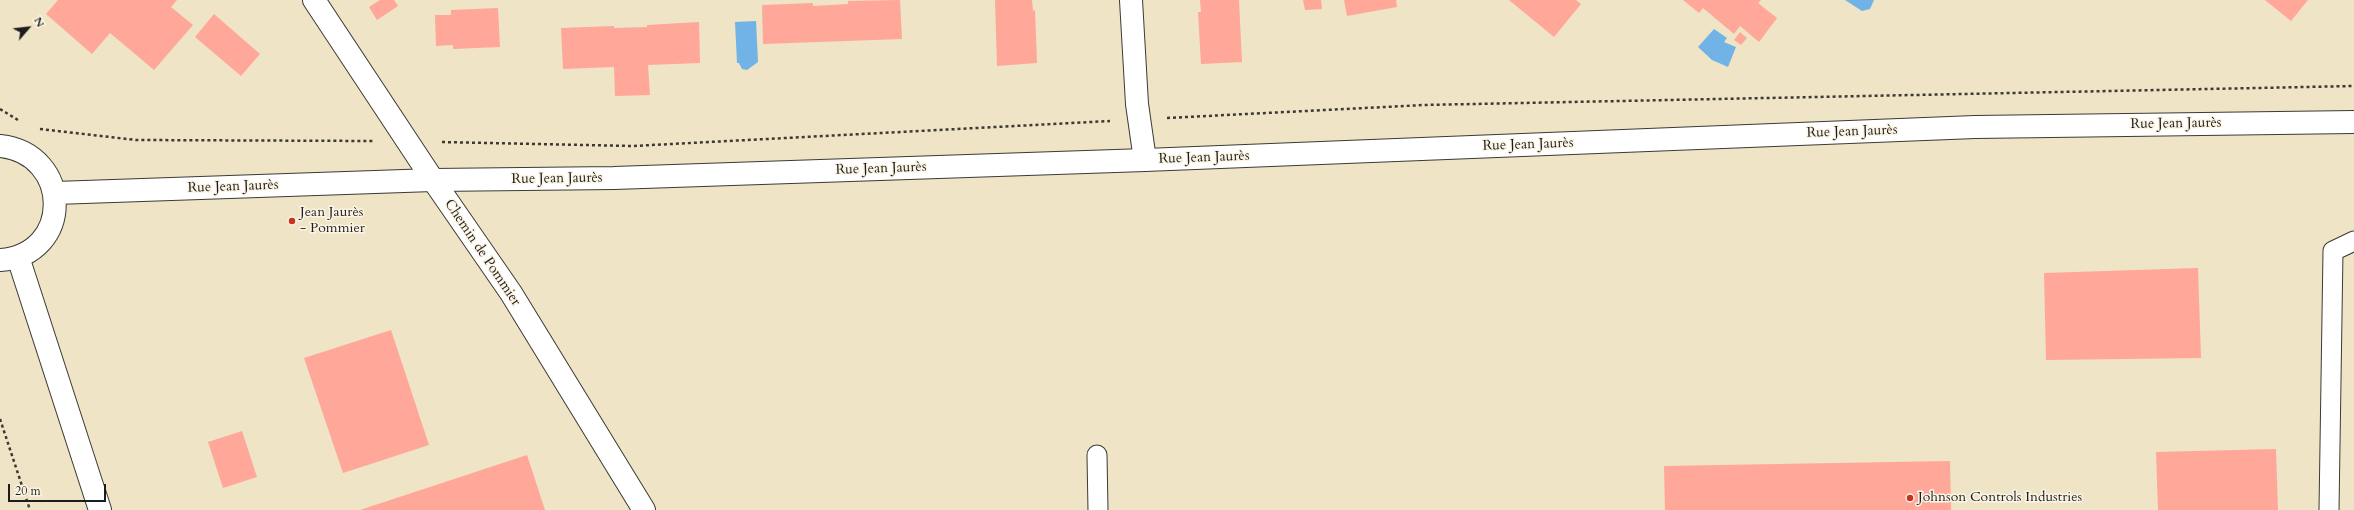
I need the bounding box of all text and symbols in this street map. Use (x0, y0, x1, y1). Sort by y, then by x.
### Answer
north arrow (8, 8, 48, 48)
text: N (30, 14, 48, 30)
street label: Rue Jean Jaurès (2130, 115, 2222, 133)
street label: Rue Jean Jaurès (1806, 122, 1898, 142)
street label: Rue Jean Jaurès (1482, 135, 1574, 155)
street label: Rue Jean Jaurès (1158, 148, 1250, 168)
street label: Rue Jean Jaurès (835, 159, 927, 179)
street label: Rue Jean Jaurès (511, 170, 603, 188)
street label: Rue Jean Jaurès (187, 177, 279, 197)
street label: Chemin de Pommier (440, 197, 524, 309)
place label: Jean Jaurès - Pommier (300, 205, 365, 238)
marker: Jean Jaurès - Pommier (287, 216, 297, 226)
scale bar (10, 476, 108, 502)
text: 20 m (15, 483, 41, 499)
place label: Johnson Controls Industries (1918, 490, 2082, 506)
marker: Johnson Controls Industries (1905, 493, 1915, 503)

